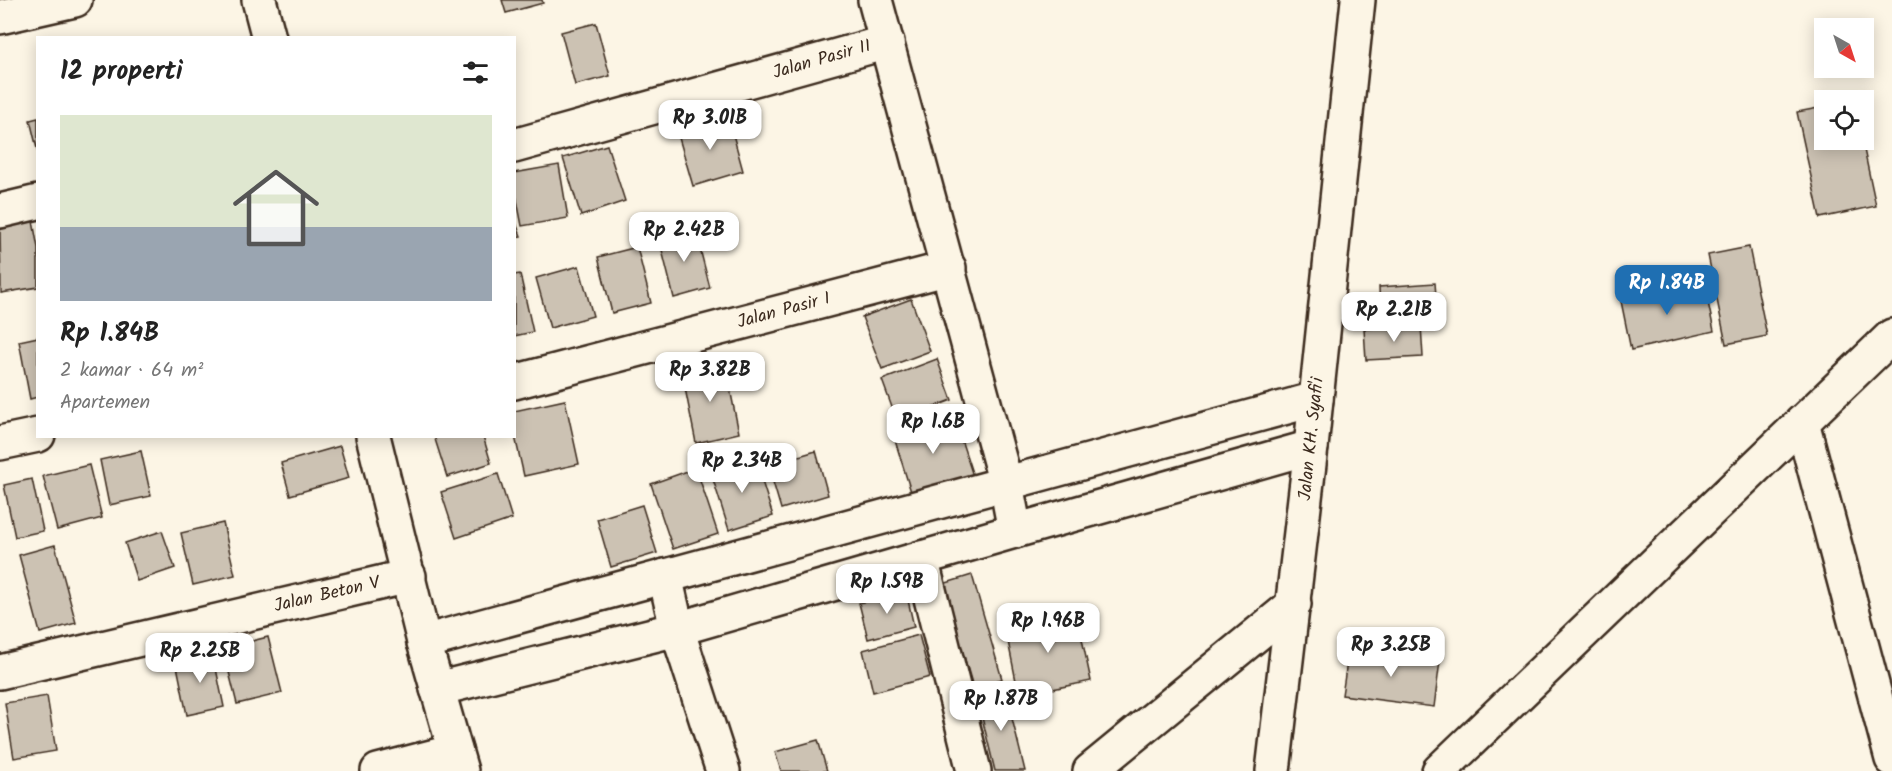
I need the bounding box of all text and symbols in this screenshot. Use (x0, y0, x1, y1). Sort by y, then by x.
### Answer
north arrow (1814, 18, 1874, 78)
map controls (1814, 18, 1874, 150)
street label: Jalan Pasir II (769, 32, 875, 88)
text: 12 properti (60, 51, 183, 93)
icon: filters (459, 56, 492, 89)
button: locate (1814, 90, 1874, 150)
pin: Rp 3.01B (648, 100, 772, 151)
text: Rp 3.01B (673, 103, 747, 135)
icon: home (222, 154, 330, 262)
pin: Rp 2.42B (622, 212, 746, 263)
text: Rp 2.42B (643, 215, 725, 247)
pin: Rp 1.84B (1605, 265, 1729, 316)
text: Rp 1.84B (1629, 268, 1705, 300)
street label: Jalan Pasir I (734, 285, 834, 337)
pin: Rp 2.21B (1332, 292, 1456, 343)
text: Rp 2.21B (1355, 295, 1433, 327)
text: Rp 1.84B (60, 313, 159, 355)
pin: Rp 3.82B (648, 352, 772, 403)
text: 2 kamar · 64 m² (60, 355, 203, 387)
text: Rp 3.82B (669, 355, 751, 387)
street label: Jalan KH. Syafi'i (1291, 375, 1333, 502)
text: Apartemen (60, 387, 150, 419)
pin: Rp 1.6B (878, 404, 988, 455)
text: Rp 1.6B (901, 407, 965, 439)
pin: Rp 2.34B (680, 443, 804, 494)
text: Rp 2.34B (701, 446, 783, 478)
pin: Rp 1.59B (825, 564, 949, 615)
text: Rp 1.59B (850, 567, 924, 599)
street label: Jalan Beton V (271, 568, 384, 621)
pin: Rp 1.96B (986, 603, 1110, 654)
text: Rp 1.96B (1011, 606, 1085, 638)
pin: Rp 3.25B (1329, 627, 1453, 678)
text: Rp 3.25B (1351, 630, 1431, 662)
pin: Rp 2.25B (138, 633, 262, 684)
text: Rp 2.25B (159, 636, 241, 668)
pin: Rp 1.87B (939, 681, 1063, 732)
text: Rp 1.87B (964, 684, 1038, 716)

